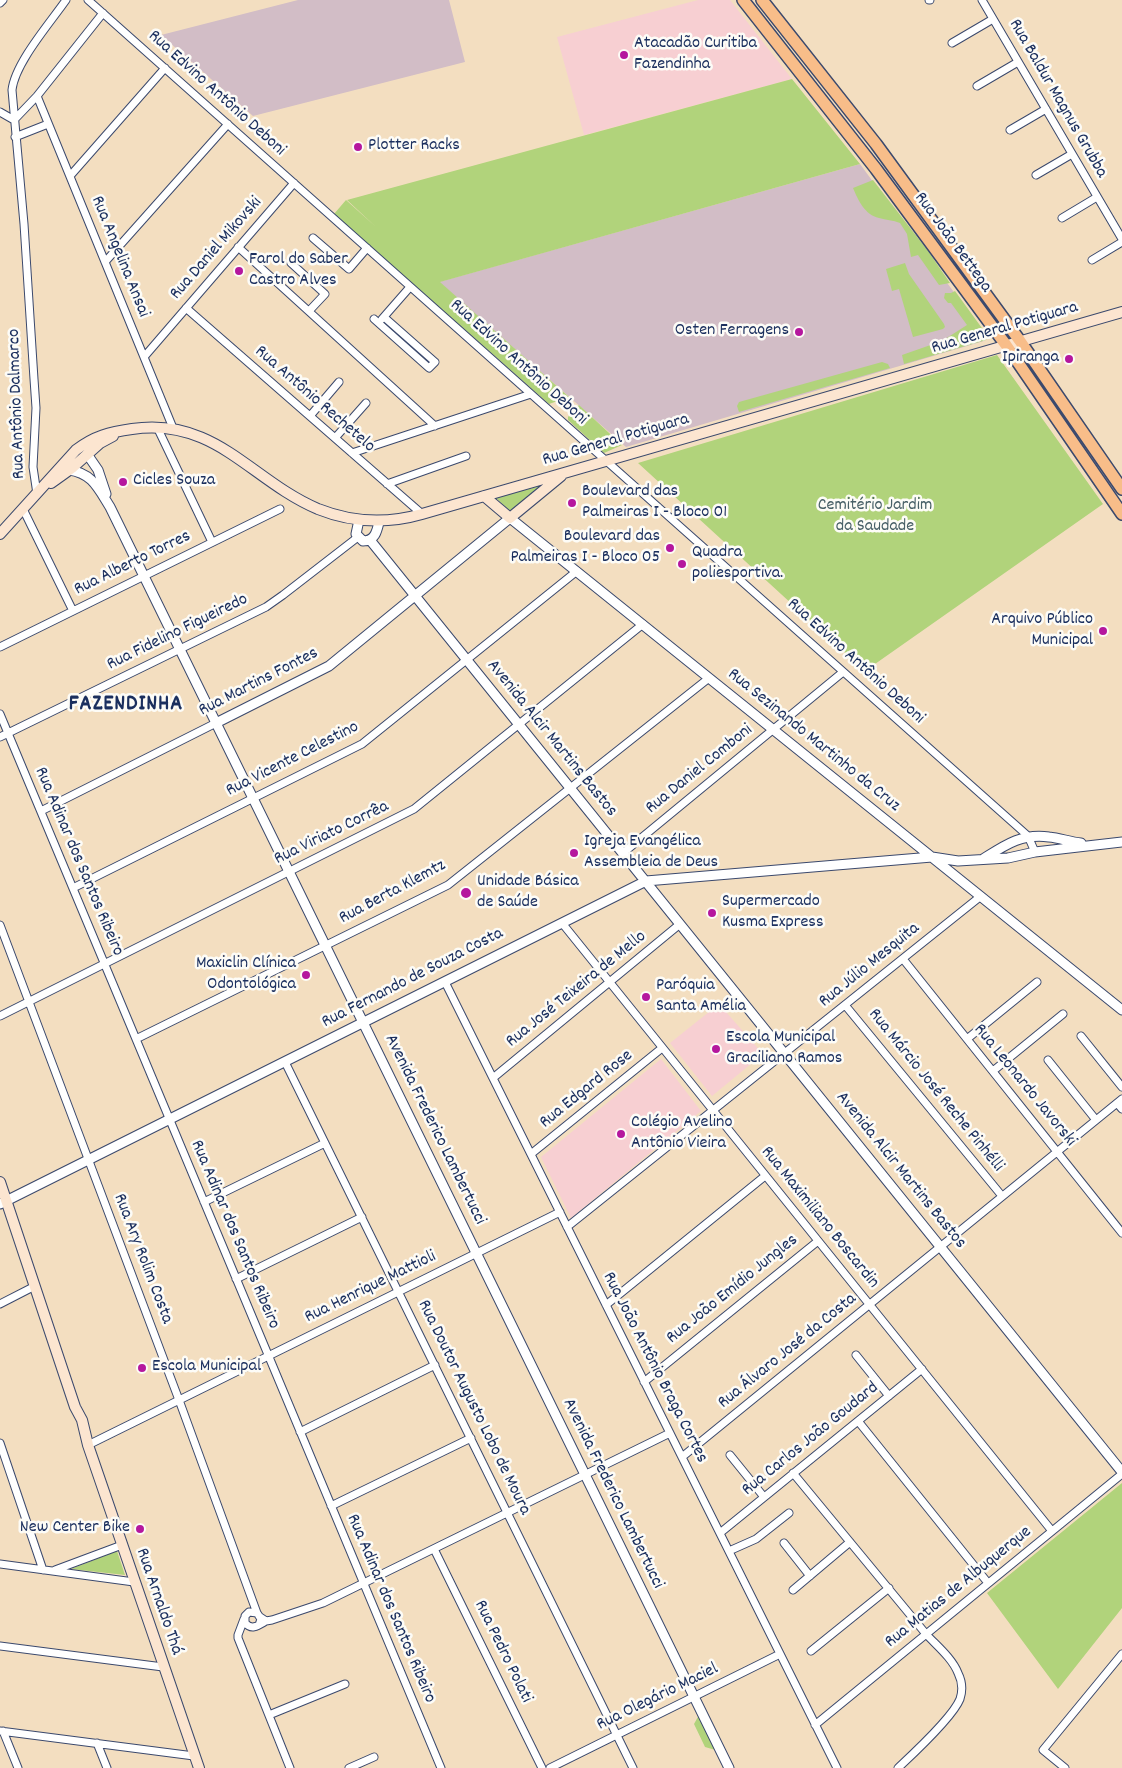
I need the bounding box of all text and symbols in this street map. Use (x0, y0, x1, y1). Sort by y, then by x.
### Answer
street label: Rua Baldur Magnus Grubba (1003, 16, 1111, 182)
street label: Rua Edvino Antônio Deboni (143, 26, 289, 162)
place label: Atacadão Curitiba Fazendinha (634, 34, 757, 76)
marker: Atacadão Curitiba Fazendinha (618, 49, 630, 61)
place label: Plotter Racks (368, 136, 460, 158)
marker: Plotter Racks (352, 141, 364, 153)
street label: Rua João Bettega (908, 189, 996, 297)
street label: Rua Angelina Ansai (85, 193, 153, 321)
street label: Rua Daniel Mikovski (166, 193, 268, 305)
place label: Farol do Saber Castro Alves (249, 250, 348, 292)
marker: Farol do Saber Castro Alves (233, 265, 245, 277)
street label: Rua Edvino Antônio Deboni (445, 295, 591, 431)
street label: Rua General Potiguara (929, 298, 1081, 360)
place label: Osten Ferragens (675, 321, 789, 343)
marker: Osten Ferragens (793, 326, 805, 338)
street label: Rua Antônio Dalmarco (5, 328, 31, 480)
street label: Rua Antônio Rechetelo (249, 342, 379, 458)
place label: Ipiranga (1002, 348, 1059, 370)
marker: Ipiranga (1063, 353, 1075, 365)
street label: Rua General Potiguara (540, 410, 692, 472)
place label: Cicles Souza (133, 471, 215, 493)
marker: Cicles Souza (117, 476, 129, 488)
place label: Boulevard das Palmeiras I - Bloco 01 (582, 482, 727, 524)
park label: Cemitério Jardim da Saudade (818, 496, 932, 538)
marker: Boulevard das Palmeiras I - Bloco 01 (566, 497, 578, 509)
street label: Rua Alberto Torres (71, 526, 195, 602)
place label: Boulevard das Palmeiras I - Bloco 05 (510, 527, 660, 570)
marker: Boulevard das Palmeiras I - Bloco 05 (664, 542, 676, 554)
place label: Quadra poliesportiva. (692, 543, 783, 586)
marker: Quadra poliesportiva. (676, 558, 688, 570)
street label: Rua Fidelino Figueiredo (104, 590, 252, 676)
street label: Rua Edvino Antônio Deboni (782, 594, 928, 730)
place label: Arquivo Público Municipal (991, 610, 1093, 652)
marker: Arquivo Público Municipal (1097, 625, 1109, 637)
street label: Rua Martins Fontes (196, 644, 322, 722)
street label: Avenida Alcir Martins Bastos (481, 656, 621, 822)
street label: Rua Sezinando Martinho da Cruz (722, 665, 904, 817)
district label: FAZENDINHA (67, 693, 185, 719)
street label: Rua Vicente Celestino (223, 717, 363, 803)
street label: Rua Daniel Comboni (642, 720, 758, 820)
street label: Rua Adinar dos Santos Ribeiro (28, 764, 128, 960)
street label: Rua Viriato Corrêa (271, 797, 393, 871)
place label: Igreja Evangélica Assembleia de Deus (584, 832, 718, 874)
marker: Igreja Evangélica Assembleia de Deus (568, 847, 580, 859)
street label: Rua Berta Klemtz (336, 856, 450, 930)
place label: Unidade Básica de Saúde (477, 872, 579, 914)
marker: Unidade Básica de Saúde (459, 886, 473, 900)
place label: Supermercado Kusma Express (722, 892, 823, 934)
marker: Supermercado Kusma Express (706, 907, 718, 919)
street label: Rua Júlio Mesquita (815, 919, 925, 1013)
street label: Rua Fernando de Souza Costa (319, 924, 507, 1034)
street label: Rua José Teixeira de Mello (503, 927, 651, 1053)
place label: Maxiclin Clínica Odontológica (196, 954, 296, 996)
marker: Maxiclin Clínica Odontológica (300, 969, 312, 981)
place label: Paróquia Santa Amélia (656, 976, 746, 1019)
marker: Paróquia Santa Amélia (640, 991, 652, 1003)
street label: Rua Márcio José Reche Pinhélli (862, 1005, 1008, 1177)
street label: Rua Leonardo Javorski (968, 1020, 1080, 1152)
place label: Escola Municipal Graciliano Ramos (726, 1028, 842, 1070)
street label: Avenida Frederico Lambertucci (378, 1031, 490, 1229)
marker: Escola Municipal Graciliano Ramos (710, 1043, 722, 1055)
street label: Rua Edgard Rose (536, 1046, 638, 1134)
street label: Avenida Alcir Martins Bastos (830, 1088, 970, 1254)
place label: Colégio Avelino Antônio Vieira (631, 1113, 732, 1156)
marker: Colégio Avelino Antônio Vieira (615, 1128, 627, 1140)
street label: Rua Adinar dos Santos Ribeiro (184, 1137, 284, 1333)
street label: Rua Maximiliano Boscardin (755, 1143, 883, 1293)
street label: Rua Ary Rolim Costa (107, 1191, 177, 1327)
street label: Rua João Emídio Jungles (663, 1230, 803, 1350)
street label: Rua Henrique Mattioli (302, 1247, 440, 1329)
street label: Rua João Antônio Braga Cortes (596, 1269, 712, 1467)
street label: Rua Álvaro José da Costa (714, 1289, 862, 1415)
street label: Rua Doutor Augusto Lobo de Moura (411, 1297, 535, 1519)
place label: Escola Municipal (152, 1357, 261, 1379)
marker: Escola Municipal (136, 1362, 148, 1374)
street label: Rua Carlos João Goudard (738, 1378, 884, 1502)
street label: Avenida Frederico Lambertucci (556, 1395, 668, 1593)
street label: Rua Adinar dos Santos Ribeiro (340, 1511, 440, 1707)
place label: New Center Bike (20, 1518, 130, 1540)
street label: Rua Matias de Albuquerque (881, 1522, 1037, 1654)
marker: New Center Bike (134, 1523, 146, 1535)
street label: Rua Arnaldo Thá (130, 1546, 186, 1658)
street label: Rua Pedro Polati (468, 1597, 536, 1707)
street label: Rua Olegário Maciel (594, 1659, 722, 1737)

